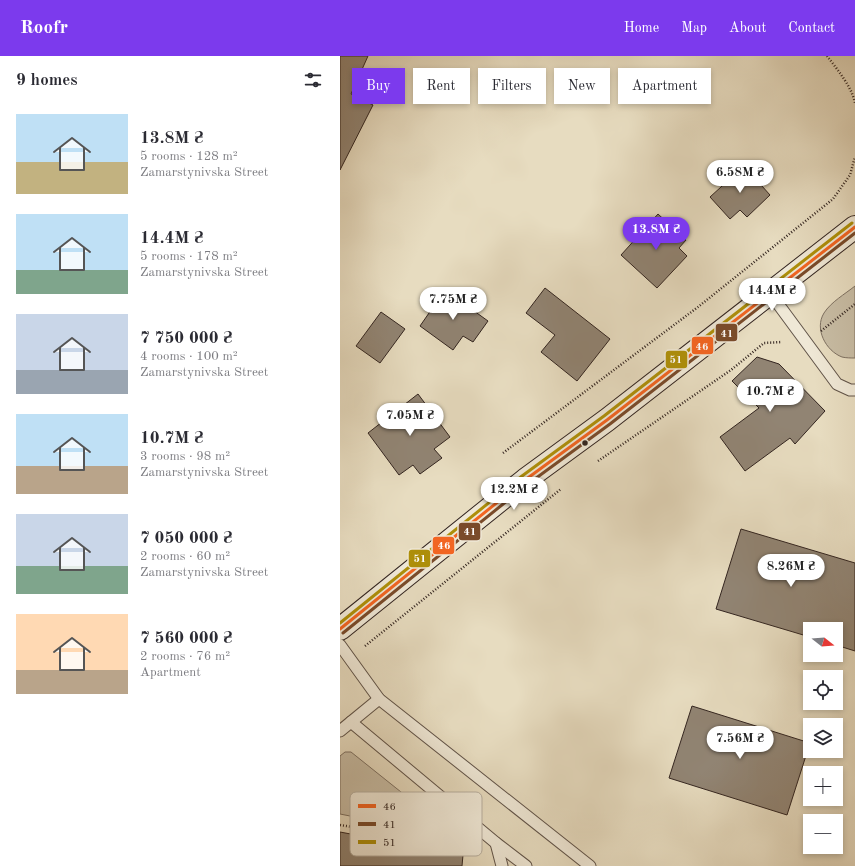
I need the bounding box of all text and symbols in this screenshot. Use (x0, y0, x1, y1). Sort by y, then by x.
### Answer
text: Roofr (20, 19, 68, 38)
text: Home (624, 21, 659, 35)
text: Map (681, 21, 707, 35)
text: About (729, 21, 766, 35)
text: Contact (788, 21, 835, 35)
chip: Buy (352, 68, 405, 104)
chip: Rent (413, 68, 470, 104)
chip: Filters (478, 68, 546, 104)
chip: New (554, 68, 610, 104)
chip: Apartment (618, 68, 711, 104)
icon: filters (302, 69, 324, 91)
text: 9 homes (16, 72, 78, 89)
icon: home (48, 130, 96, 178)
text: 13.8M ₴ (140, 130, 204, 147)
text: 5 rooms · 128 m² (140, 150, 238, 163)
pin: 6.58M ₴ (703, 160, 777, 194)
text: Zamarstynivska Street (140, 166, 268, 179)
text: 6.58M ₴ (716, 166, 764, 179)
pin: 13.8M ₴ (619, 217, 693, 251)
text: 13.8M ₴ (632, 223, 680, 236)
icon: home (48, 230, 96, 278)
text: 14.4M ₴ (140, 230, 204, 247)
text: 5 rooms · 178 m² (140, 250, 238, 263)
text: Zamarstynivska Street (140, 266, 268, 279)
pin: 14.4M ₴ (735, 278, 809, 312)
text: 14.4M ₴ (748, 284, 796, 297)
pin: 7.75M ₴ (416, 287, 490, 321)
text: 7.75M ₴ (429, 293, 477, 306)
line badge: 41 (715, 323, 738, 342)
text: 41 (721, 329, 733, 340)
icon: home (48, 330, 96, 378)
text: 7 750 000 ₴ (140, 330, 233, 347)
line badge: 46 (691, 336, 714, 355)
text: 46 (696, 342, 708, 353)
text: 4 rooms · 100 m² (140, 350, 238, 363)
line badge: 51 (665, 350, 688, 369)
text: 51 (670, 355, 682, 366)
text: Zamarstynivska Street (140, 366, 268, 379)
pin: 10.7M ₴ (733, 379, 807, 413)
text: 10.7M ₴ (746, 385, 794, 398)
pin: 7.05M ₴ (373, 403, 447, 437)
text: 7.05M ₴ (386, 409, 434, 422)
icon: home (48, 430, 96, 478)
text: 10.7M ₴ (140, 430, 204, 447)
unlabelled marker (580, 438, 590, 448)
text: 3 rooms · 98 m² (140, 450, 230, 463)
text: Zamarstynivska Street (140, 466, 268, 479)
pin: 12.2M ₴ (477, 477, 551, 511)
text: 12.2M ₴ (490, 483, 538, 496)
line badge: 41 (458, 522, 481, 541)
text: 41 (464, 527, 476, 538)
icon: home (48, 530, 96, 578)
text: 7 050 000 ₴ (140, 530, 233, 547)
line badge: 46 (432, 536, 455, 555)
text: 46 (438, 541, 450, 552)
line badge: 51 (408, 549, 431, 568)
text: 2 rooms · 60 m² (140, 550, 230, 563)
text: 51 (414, 554, 426, 565)
pin: 8.26M ₴ (754, 554, 828, 588)
text: 8.26M ₴ (767, 560, 815, 573)
text: Zamarstynivska Street (140, 566, 268, 579)
north arrow (803, 622, 843, 662)
map controls (803, 622, 843, 854)
icon: home (48, 630, 96, 678)
text: 7 560 000 ₴ (140, 630, 233, 647)
text: 2 rooms · 76 m² (140, 650, 230, 663)
text: Apartment (140, 666, 201, 679)
button: locate (803, 670, 843, 710)
button: layers (803, 718, 843, 758)
pin: 7.56M ₴ (703, 726, 777, 760)
text: 7.56M ₴ (716, 732, 764, 745)
button: + (803, 766, 843, 806)
legend (350, 792, 482, 856)
text: 46 (383, 802, 396, 813)
button: − (803, 814, 843, 854)
text: 41 (383, 820, 396, 831)
text: 51 (383, 838, 396, 849)

